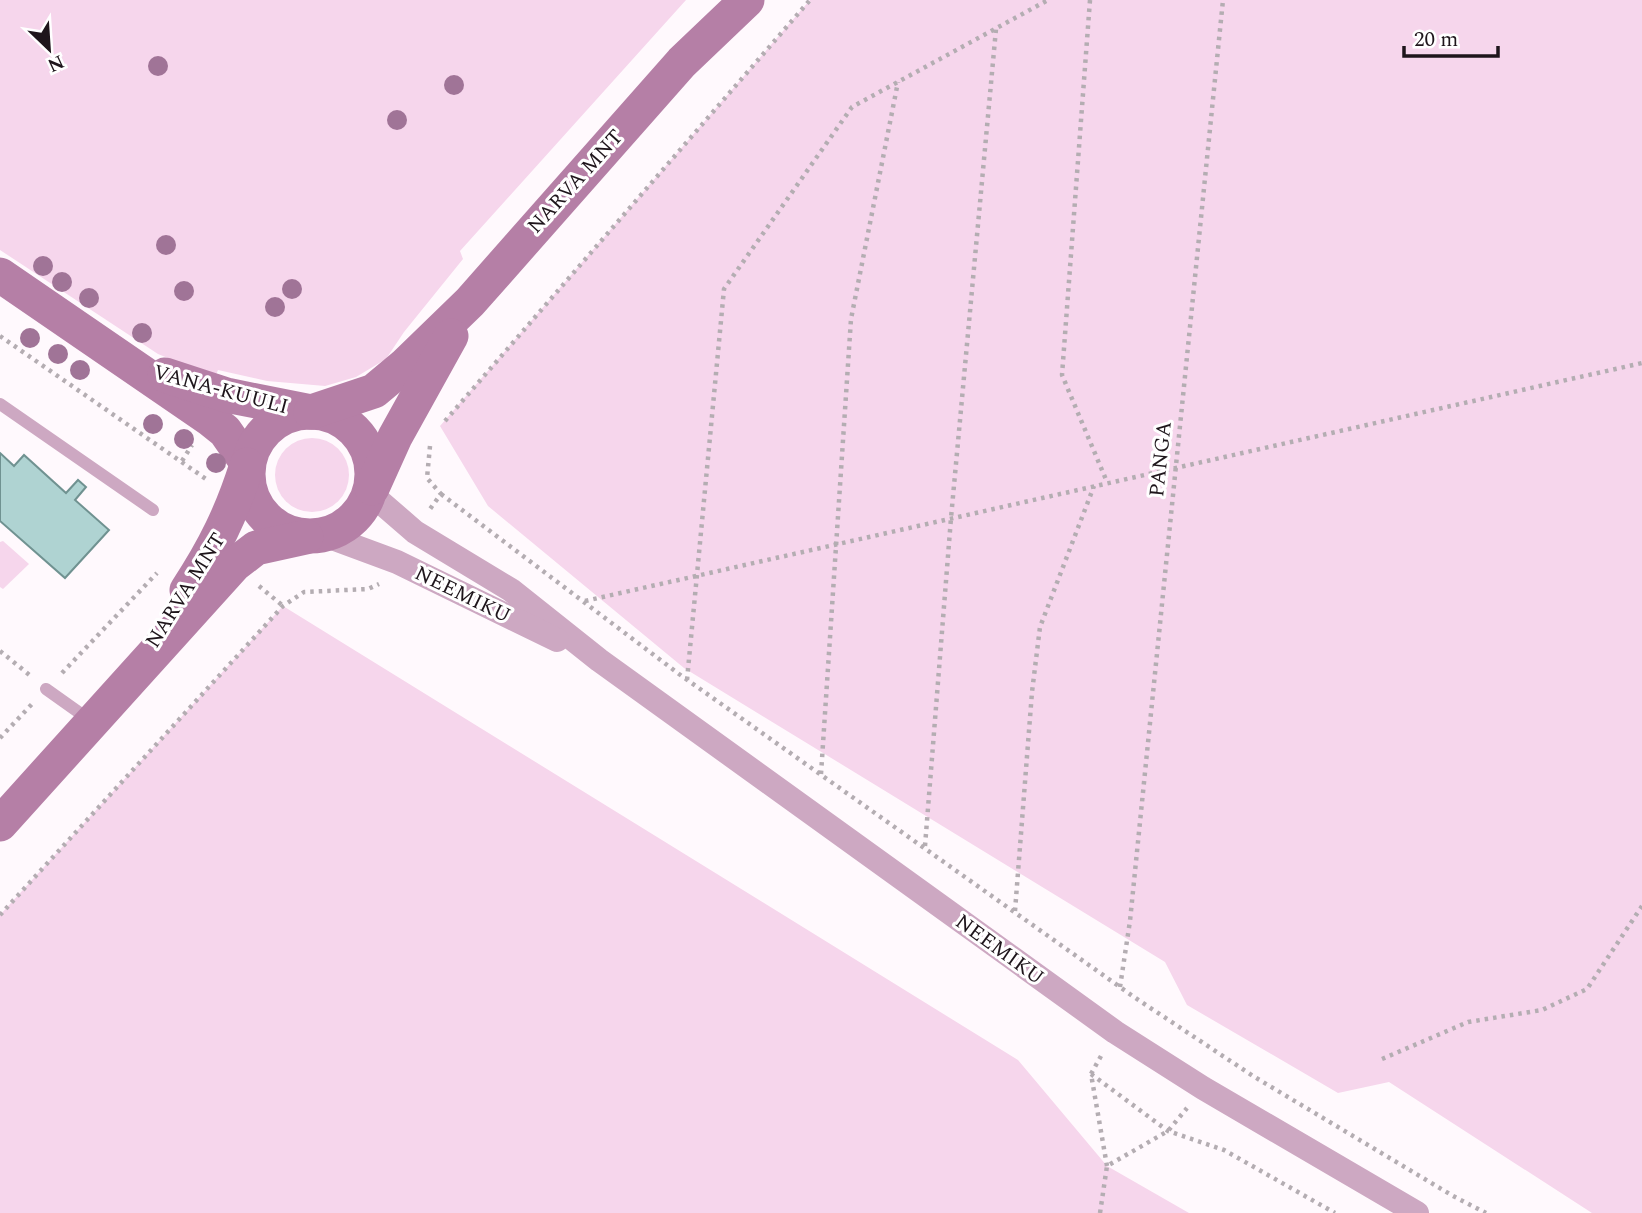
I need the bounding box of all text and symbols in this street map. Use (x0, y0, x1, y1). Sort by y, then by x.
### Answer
north arrow (14, 14, 84, 84)
scale bar (1404, 14, 1498, 58)
text: 20 m (1414, 24, 1458, 56)
text: N (42, 47, 69, 79)
street label: NARVA MNT (520, 122, 631, 241)
street label: VANA-KUULI (150, 357, 292, 423)
street label: PANGA (1141, 420, 1181, 498)
street label: NARVA MNT (138, 526, 234, 655)
street label: NEEMIKU (409, 558, 516, 632)
street label: NEEMIKU (948, 906, 1051, 993)

